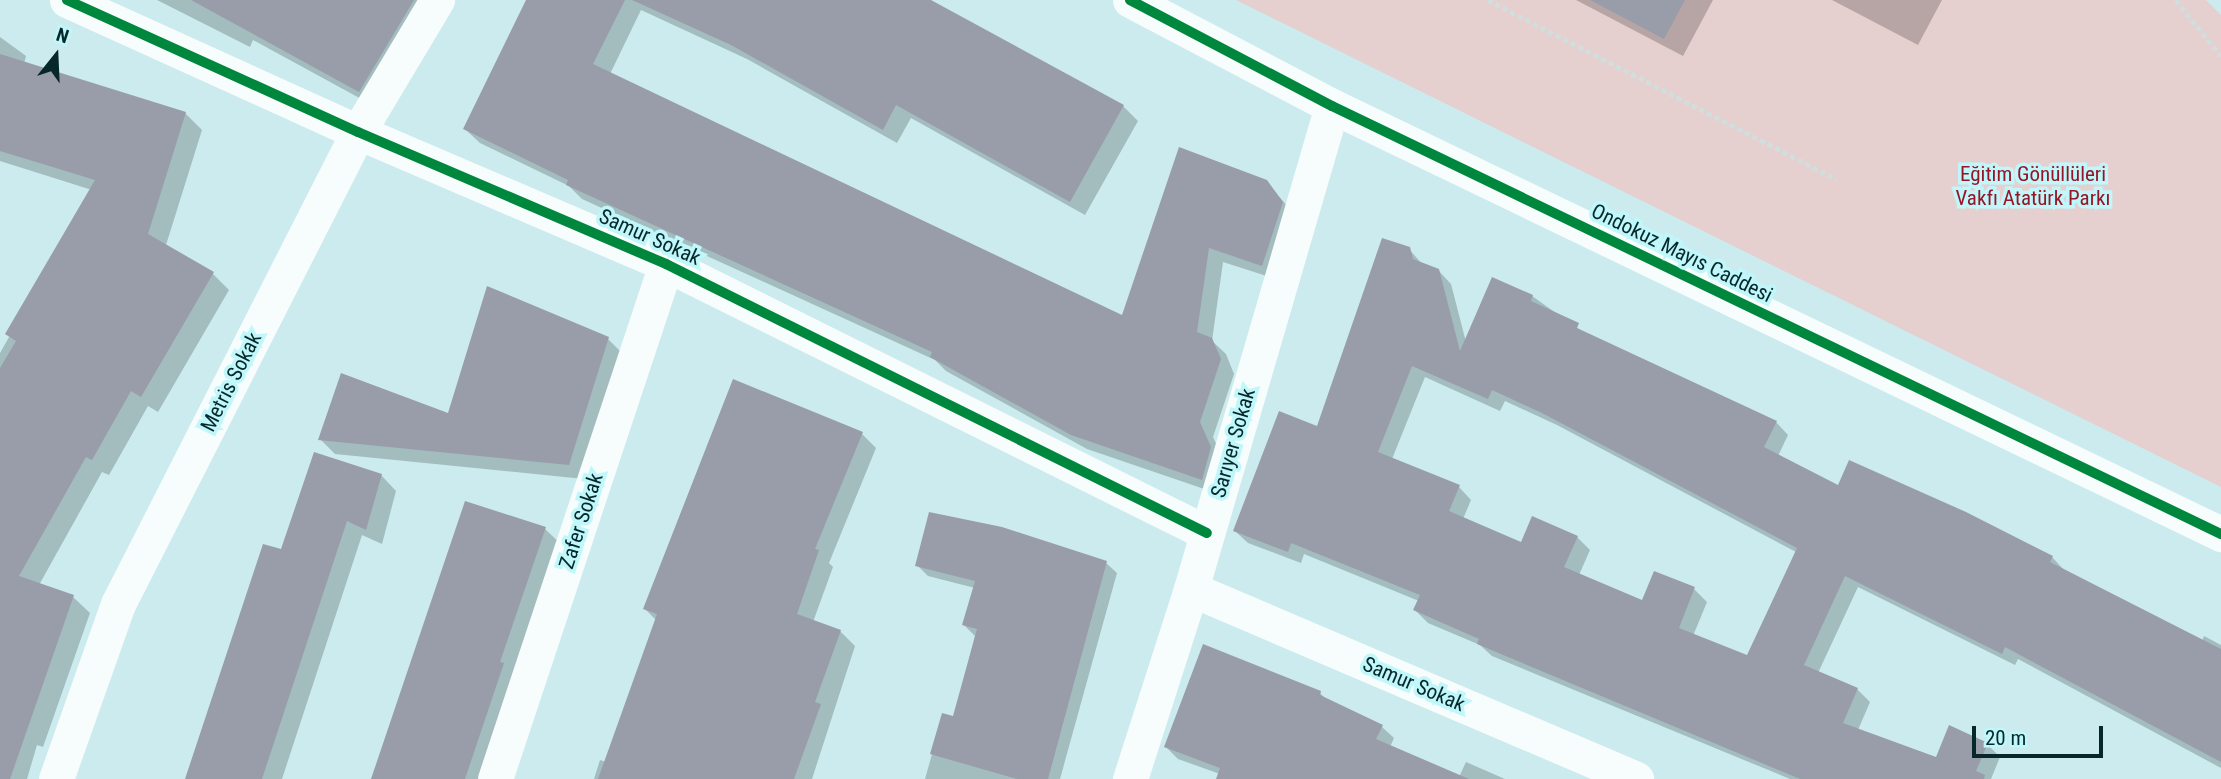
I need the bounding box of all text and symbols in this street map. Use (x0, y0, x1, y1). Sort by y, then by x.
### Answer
north arrow (21, 21, 91, 91)
text: N (54, 23, 72, 48)
park label: Eğitim Gönüllüleri Vakfı Atatürk Parkı (1956, 161, 2110, 211)
street label: Ondokuz Mayıs Caddesi (1587, 198, 1777, 308)
street label: Samur Sokak (595, 203, 705, 271)
street label: Metris Sokak (195, 328, 267, 436)
street label: Sarıyer Sokak (1205, 386, 1261, 500)
street label: Zafer Sokak (554, 470, 608, 572)
street label: Samur Sokak (1359, 651, 1469, 717)
scale bar (1976, 712, 2107, 756)
text: 20 m (1985, 726, 2026, 750)

